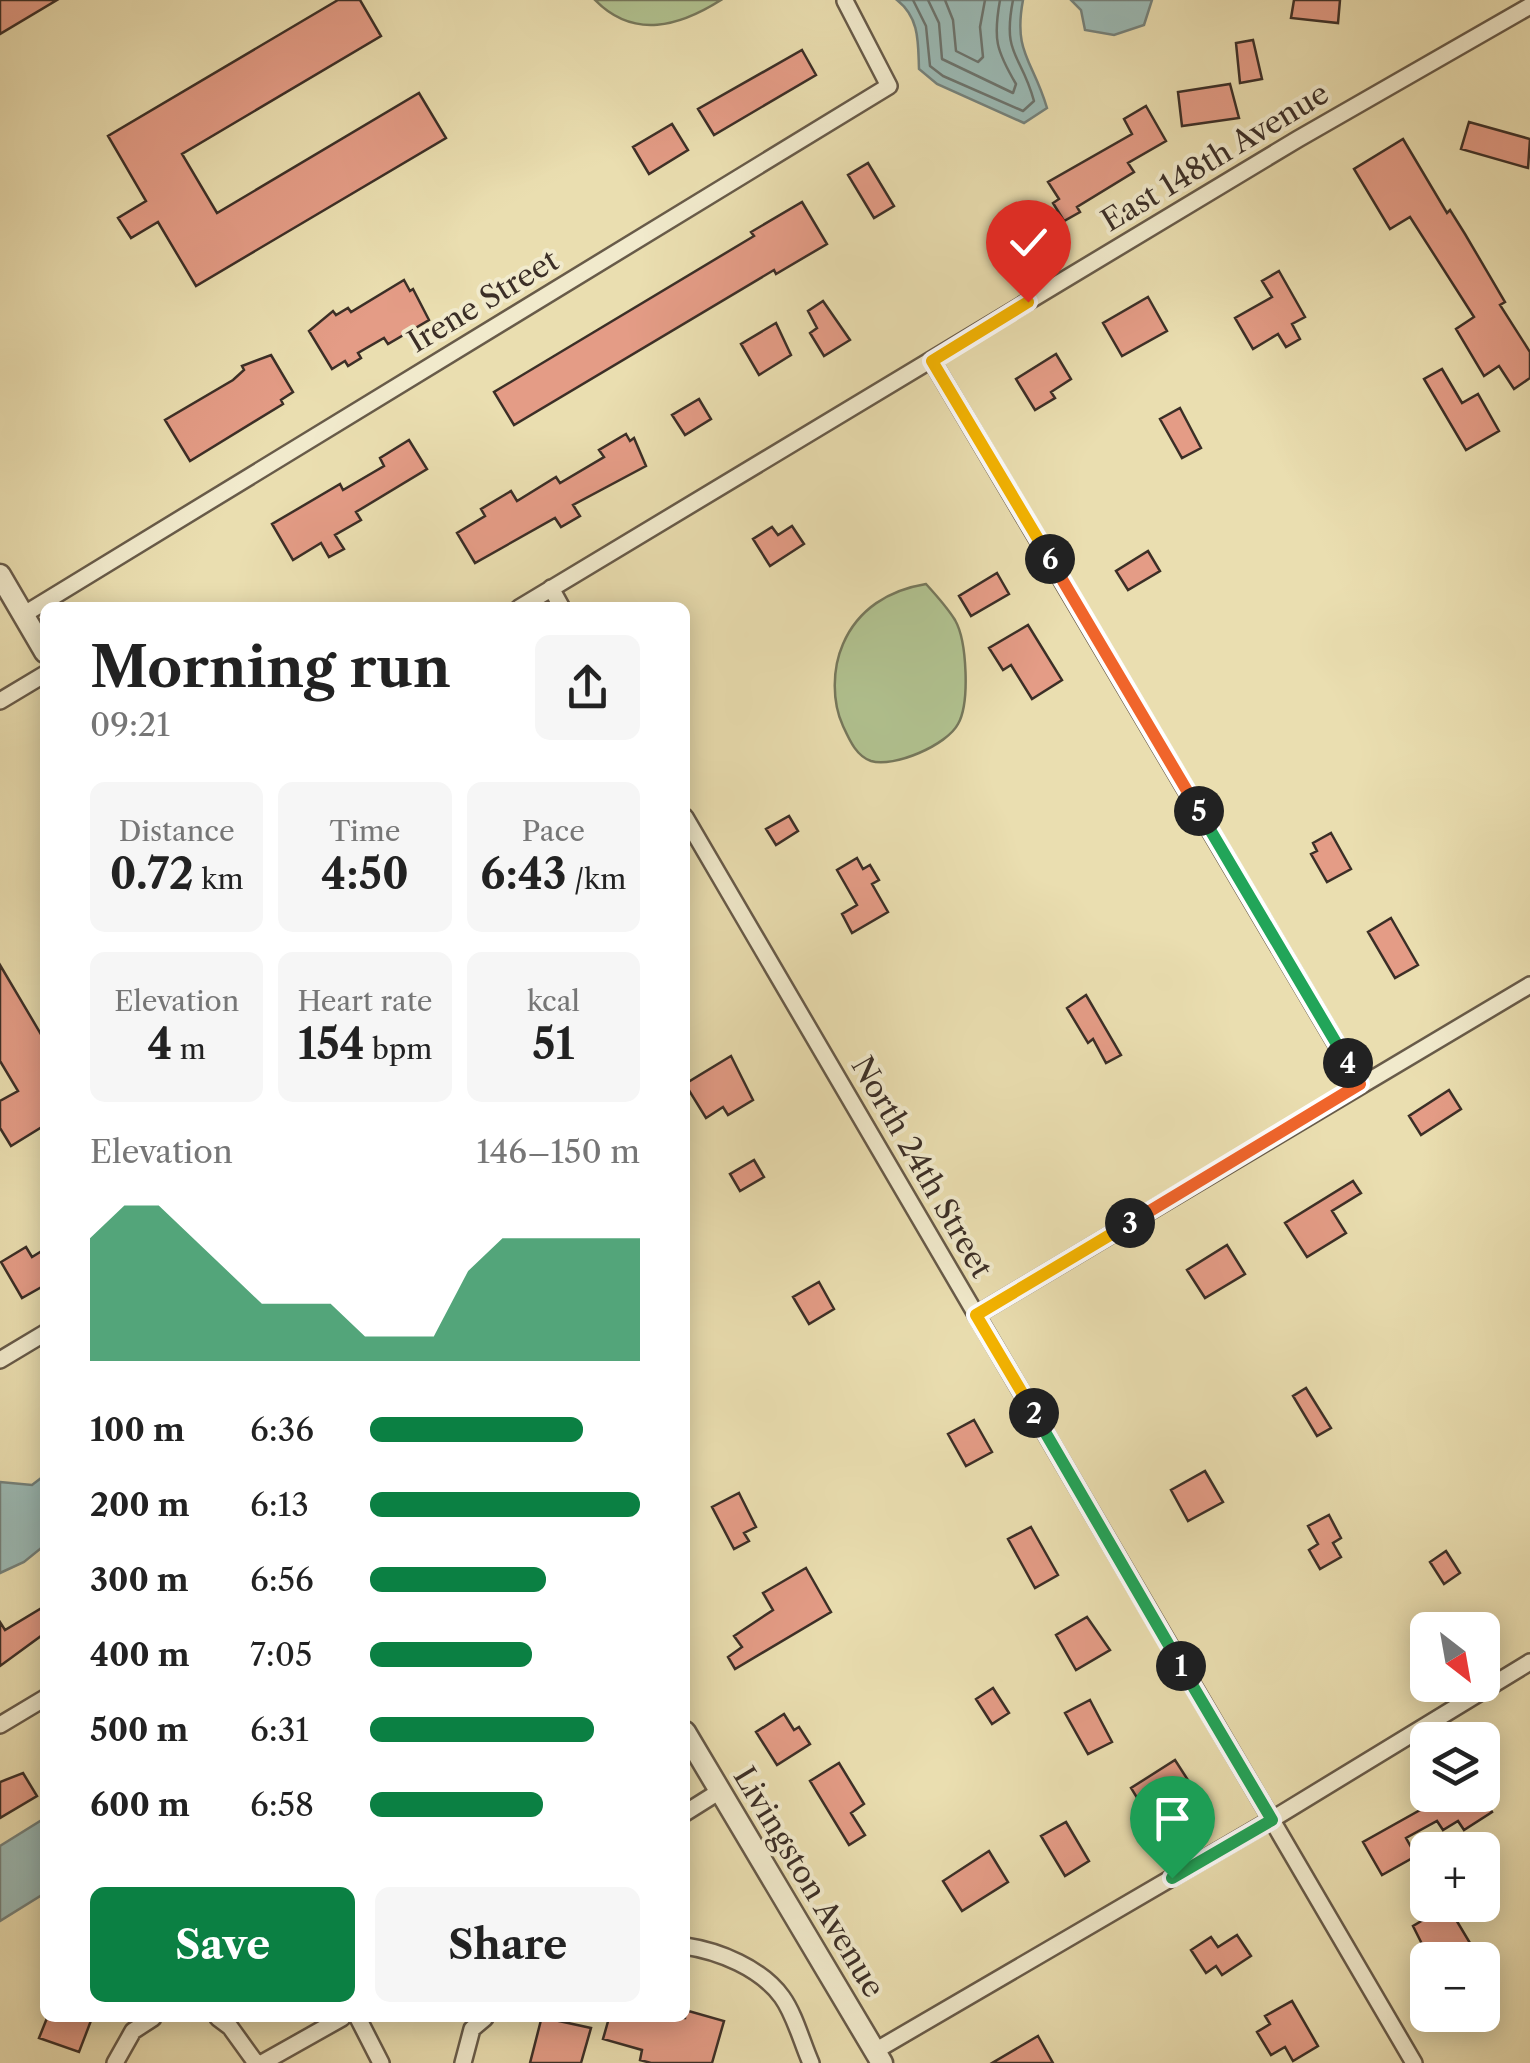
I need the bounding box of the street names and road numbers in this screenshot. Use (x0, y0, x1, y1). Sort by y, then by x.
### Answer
street label: East 148th Avenue (1095, 75, 1335, 239)
street label: Irene Street (401, 241, 565, 360)
street label: North 24th Street (844, 1050, 1001, 1285)
street label: Livingston Avenue (726, 1760, 892, 2004)

